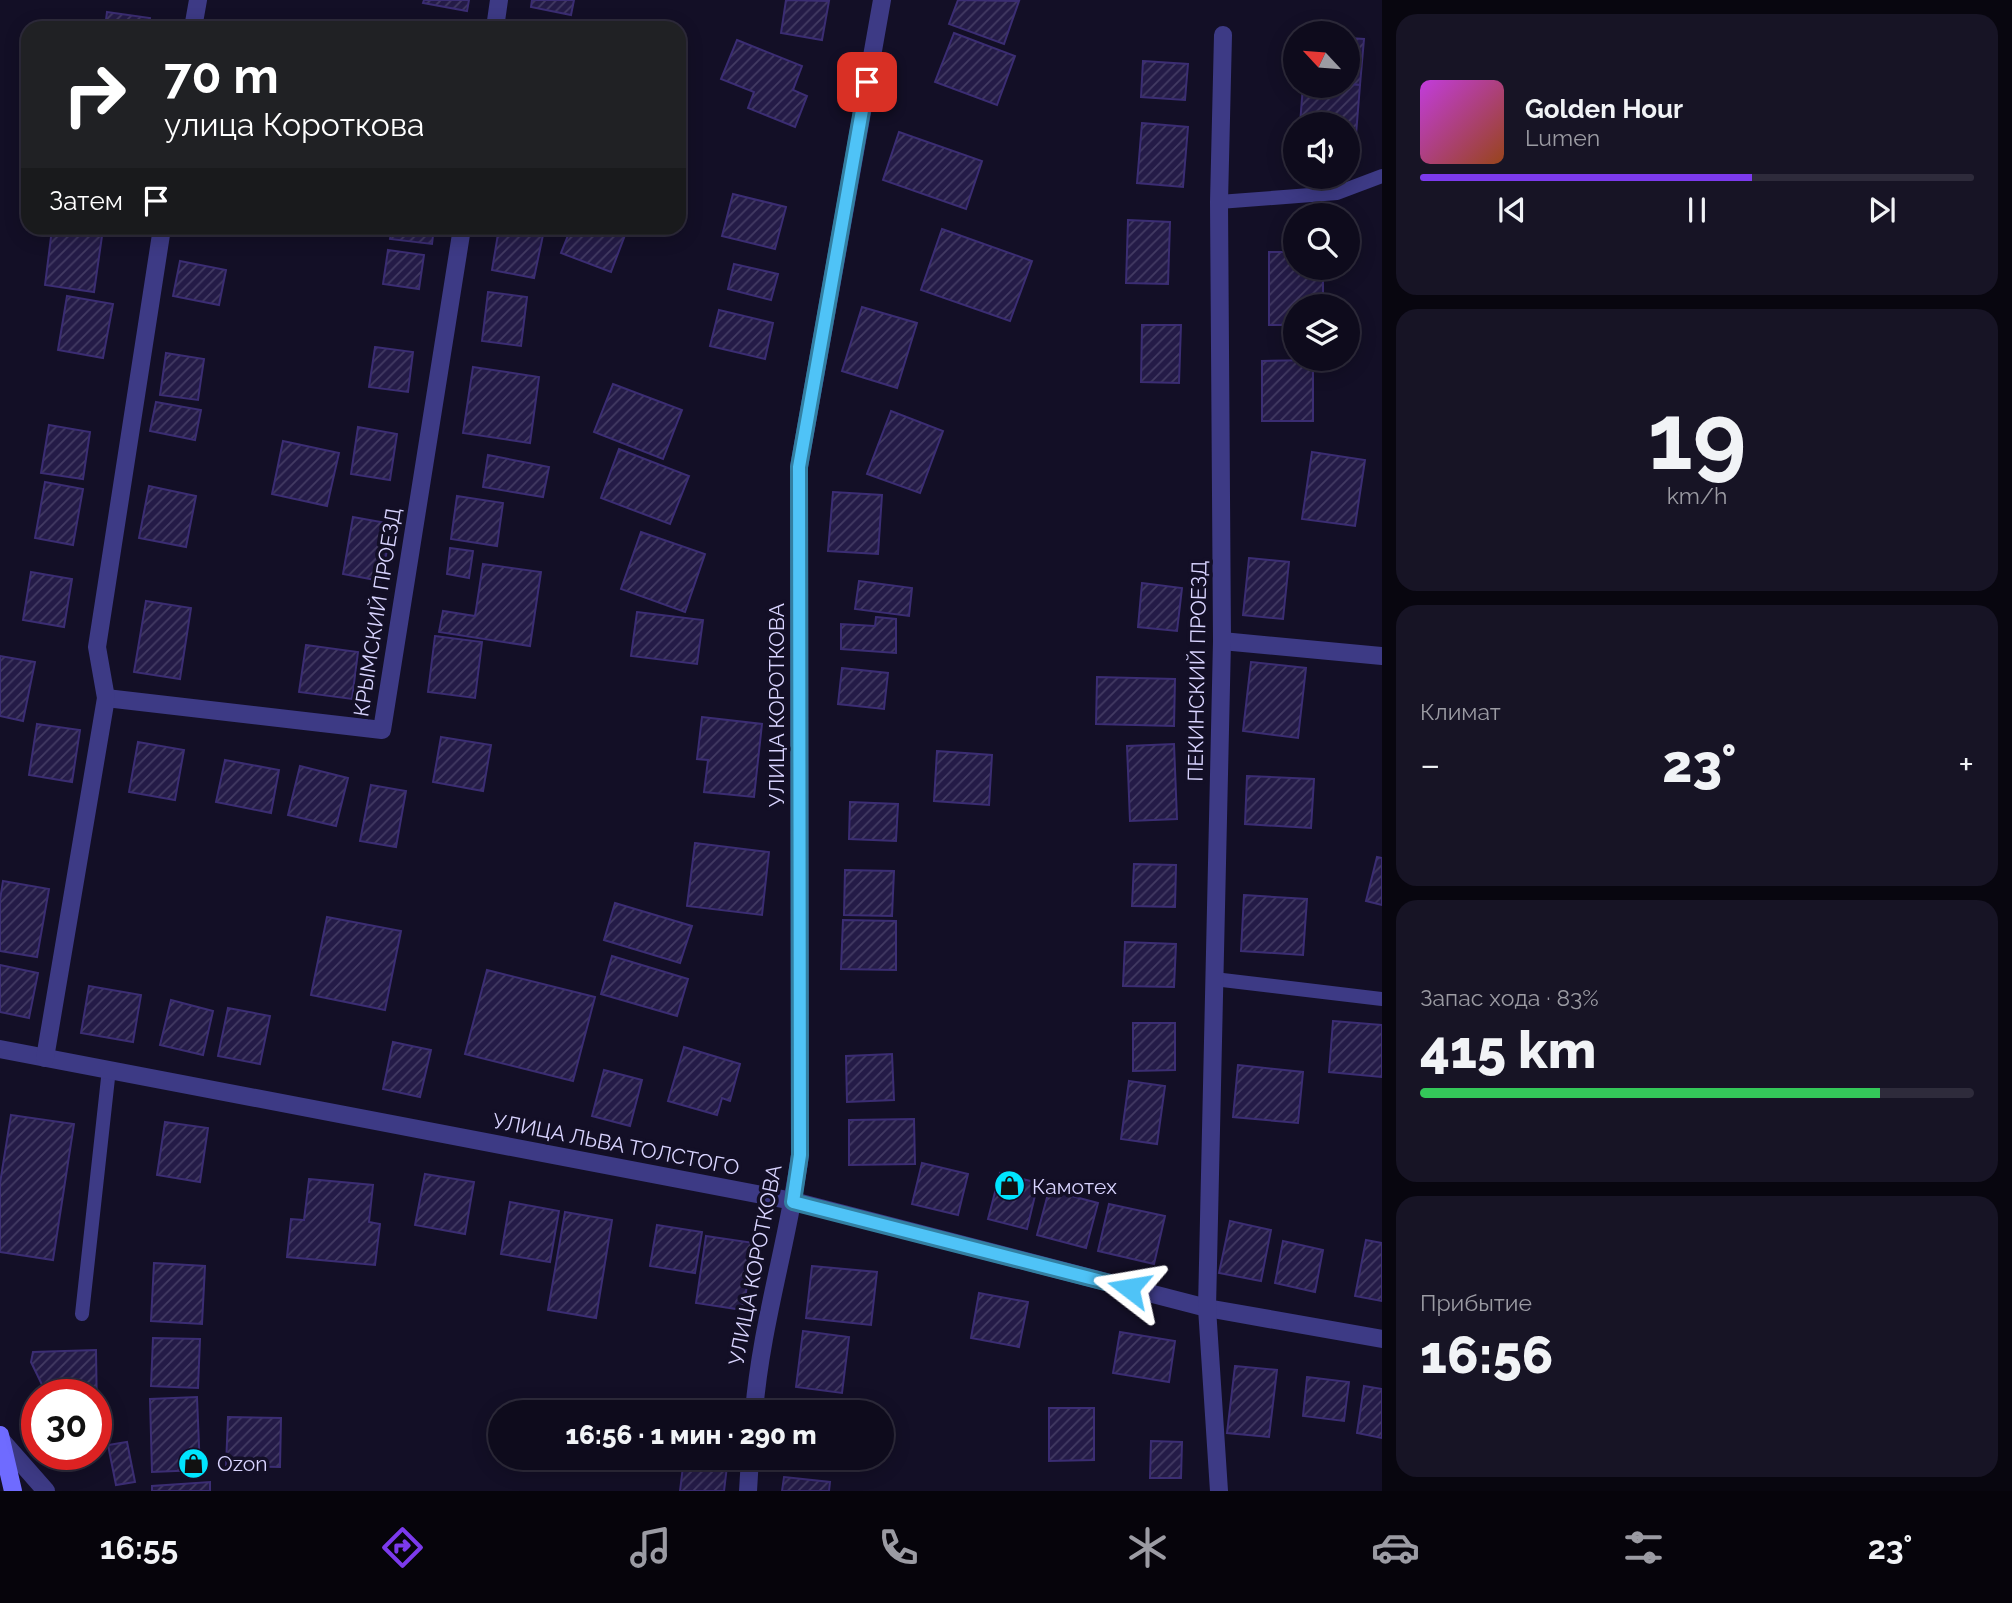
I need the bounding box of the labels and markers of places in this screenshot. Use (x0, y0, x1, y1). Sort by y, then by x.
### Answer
pin (837, 52, 897, 112)
shop icon: Камотех (992, 1169, 1026, 1203)
place label: Камотех (1032, 1174, 1117, 1199)
shop icon: Ozon (177, 1446, 211, 1480)
place label: Ozon (217, 1451, 268, 1476)

